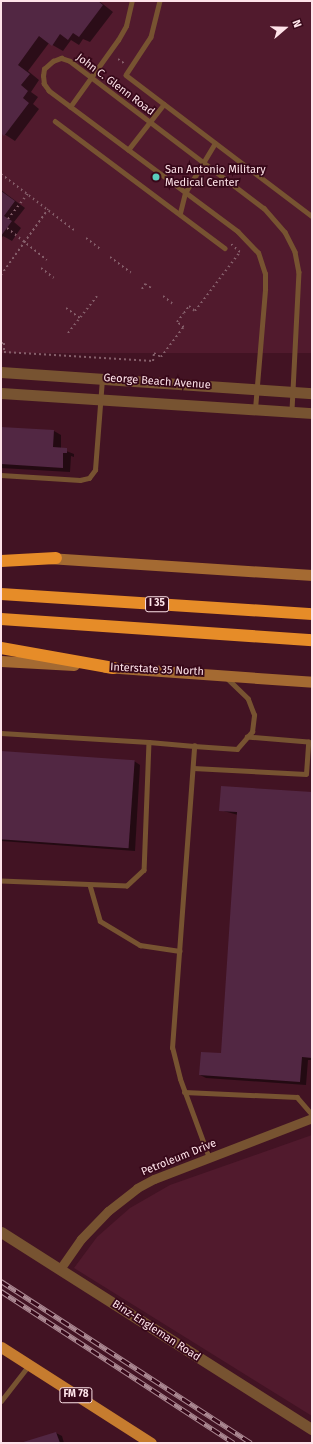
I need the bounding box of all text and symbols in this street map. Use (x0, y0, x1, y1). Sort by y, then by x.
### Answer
north arrow (265, 8, 305, 48)
text: N (289, 18, 304, 29)
street label: John C. Glenn Road (73, 51, 157, 119)
place label: San Antonio Military Medical Center (165, 164, 266, 190)
marker: San Antonio Military Medical Center (150, 171, 162, 183)
street label: George Beach Avenue (103, 372, 211, 392)
road number: I 35 (145, 596, 169, 612)
street label: Interstate 35 North (110, 661, 204, 679)
street label: Petroleum Drive (139, 1137, 219, 1179)
street label: Binz-Engleman Road (109, 1298, 203, 1364)
road number: FM 78 (59, 1387, 93, 1403)

